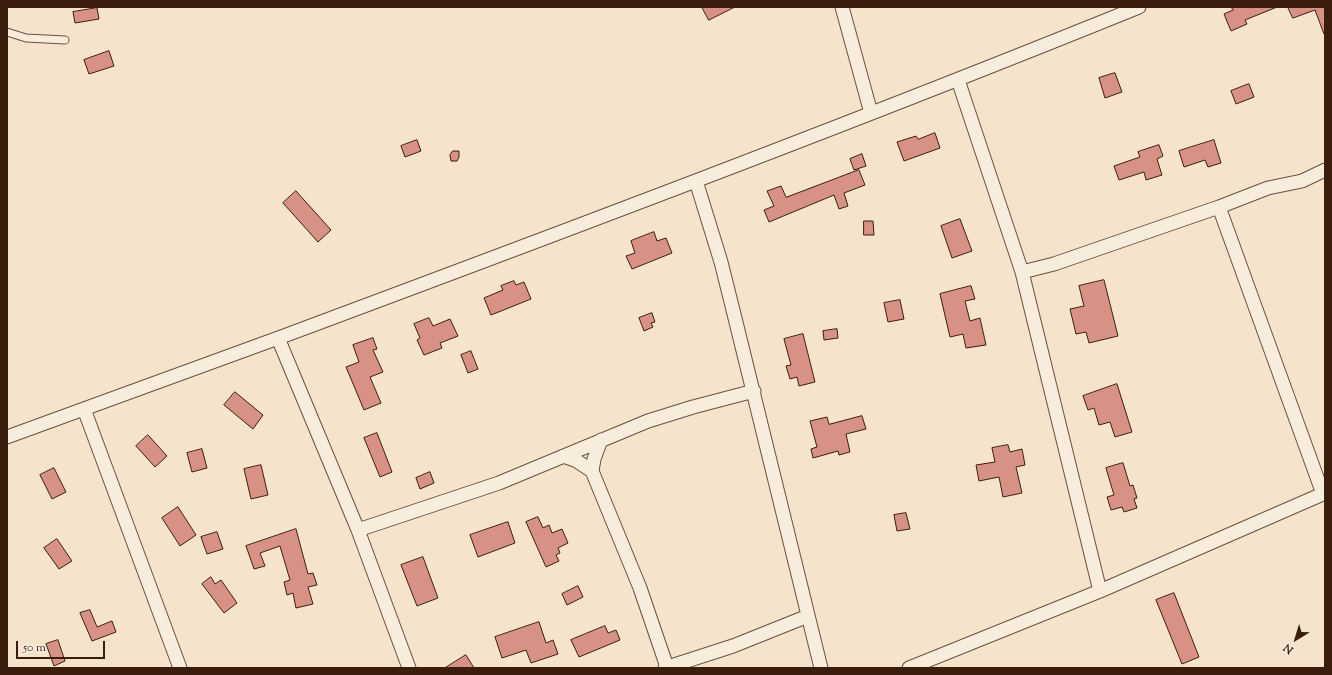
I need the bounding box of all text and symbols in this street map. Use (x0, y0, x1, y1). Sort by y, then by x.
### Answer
north arrow (1276, 619, 1316, 659)
scale bar (18, 633, 107, 659)
text: 50 m (23, 639, 46, 657)
text: N (1280, 639, 1297, 657)

